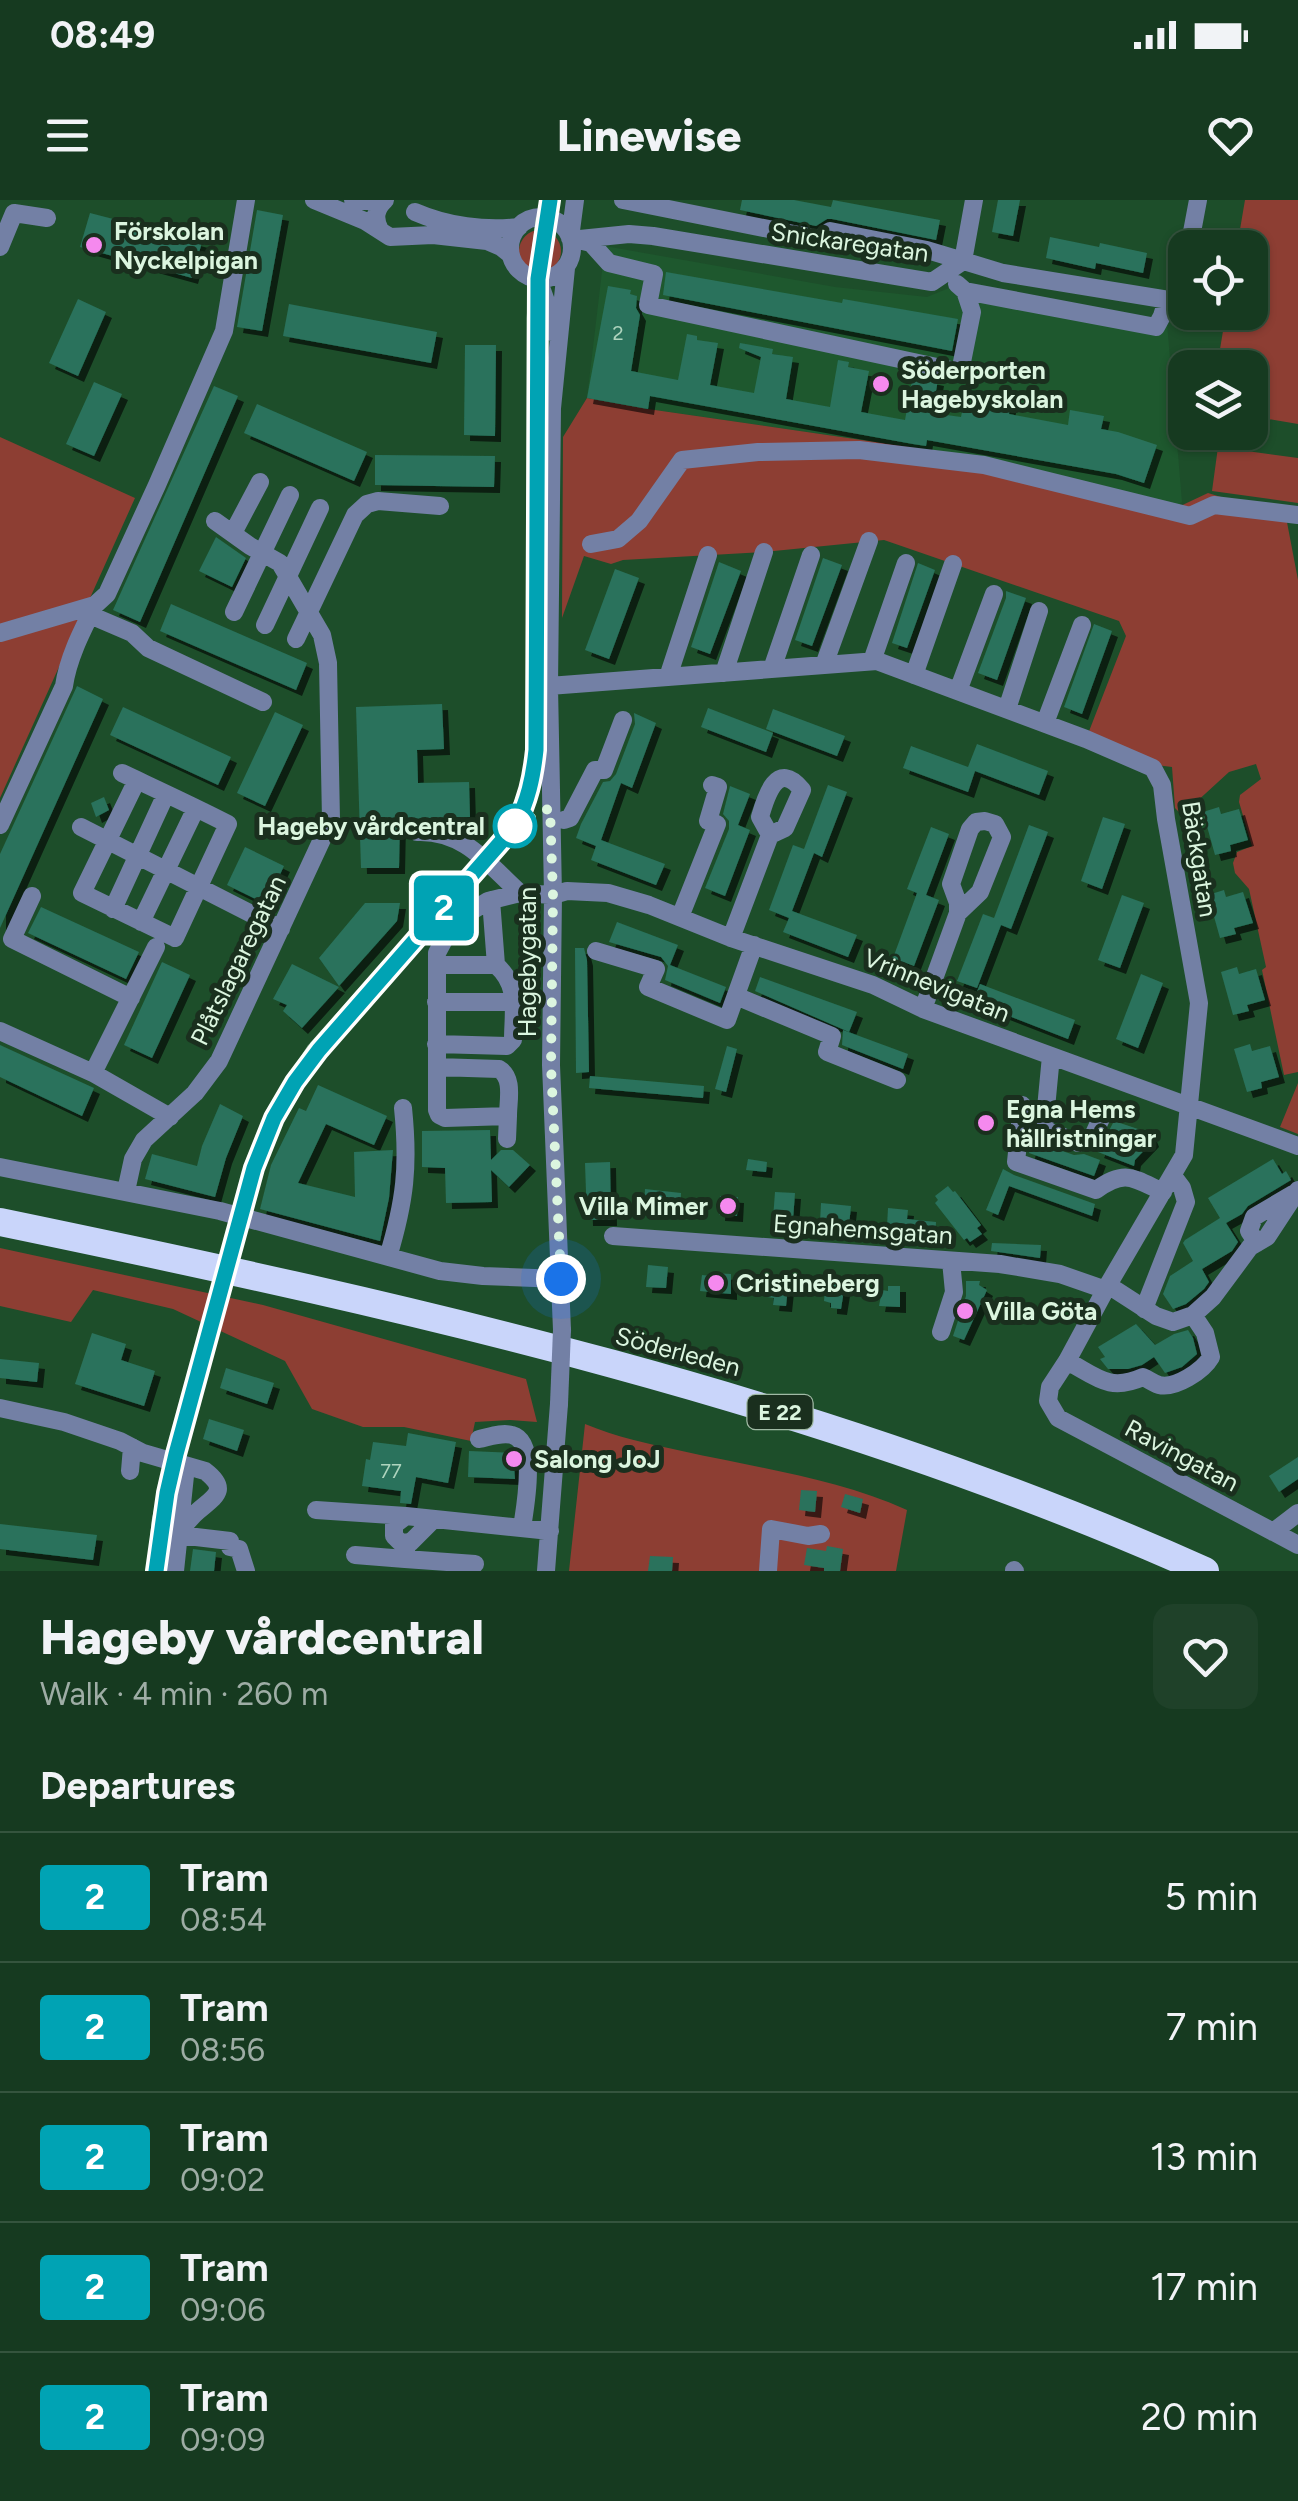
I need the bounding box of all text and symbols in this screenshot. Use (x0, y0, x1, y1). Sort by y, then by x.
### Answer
text: 08:49 (50, 12, 155, 58)
icon: menu (40, 108, 95, 163)
text: Linewise (557, 108, 741, 162)
icon: heart (1203, 108, 1258, 163)
place label: Förskolan Nyckelpigan (114, 216, 258, 275)
street label: Snickaregatan (769, 216, 931, 268)
map controls (1168, 230, 1268, 450)
button: locate (1168, 230, 1268, 330)
marker: Förskolan Nyckelpigan (83, 234, 105, 256)
house number: 2 (612, 321, 624, 345)
button: layers (1168, 350, 1268, 450)
place label: Söderporten Hagebyskolan (901, 355, 1063, 414)
marker: Söderporten Hagebyskolan (870, 373, 892, 395)
street label: Bäckgatan (1176, 799, 1224, 919)
marker: Hageby vårdcentral (494, 805, 536, 847)
place label: Hageby vårdcentral (258, 811, 485, 841)
street label: Plåtslagaregatan (184, 870, 292, 1050)
line badge: 2 (412, 876, 476, 940)
text: 2 (434, 887, 454, 929)
street label: Hagebygatan (512, 887, 542, 1037)
street label: Vrinnevigatan (860, 942, 1014, 1028)
place label: Egna Hems hällristningar (1006, 1094, 1157, 1153)
marker: Egna Hems hällristningar (975, 1112, 997, 1134)
place label: Villa Mimer (579, 1191, 709, 1221)
marker: Villa Mimer (717, 1195, 739, 1217)
street label: Egnahemsgatan (772, 1208, 954, 1250)
your location (536, 1254, 586, 1304)
place label: Cristineberg (736, 1268, 880, 1298)
marker: Cristineberg (705, 1272, 727, 1294)
place label: Villa Göta (985, 1296, 1097, 1326)
marker: Villa Göta (954, 1300, 976, 1322)
street label: Söderleden (612, 1320, 744, 1382)
road number: E 22 (748, 1395, 812, 1429)
street label: Ravingatan (1120, 1413, 1244, 1497)
place label: Salong JoJ (534, 1444, 660, 1474)
marker: Salong JoJ (503, 1448, 525, 1470)
house number: 77 (380, 1459, 402, 1483)
button: heart (1153, 1604, 1258, 1709)
text: Hageby vårdcentral (40, 1608, 484, 1666)
text: Walk · 4 min · 260 m (40, 1675, 328, 1713)
text: Departures (40, 1763, 235, 1809)
text: Tram (180, 1855, 269, 1901)
text: 5 min (1164, 1874, 1258, 1920)
text: 2 (85, 1876, 105, 1918)
text: 08:54 (180, 1901, 267, 1939)
text: Tram (180, 1985, 269, 2031)
text: 7 min (1166, 2004, 1258, 2050)
text: 2 (85, 2006, 105, 2048)
text: 08:56 (180, 2031, 265, 2069)
text: Tram (180, 2115, 269, 2161)
text: 13 min (1150, 2134, 1258, 2180)
text: 2 (85, 2136, 105, 2178)
text: 09:02 (180, 2161, 265, 2199)
text: Tram (180, 2245, 269, 2291)
text: 17 min (1150, 2264, 1258, 2310)
text: 2 (85, 2266, 105, 2308)
text: 09:06 (180, 2291, 265, 2329)
text: Tram (180, 2375, 269, 2421)
text: 20 min (1141, 2394, 1258, 2440)
text: 2 (85, 2396, 105, 2438)
text: 09:09 (180, 2421, 265, 2459)

